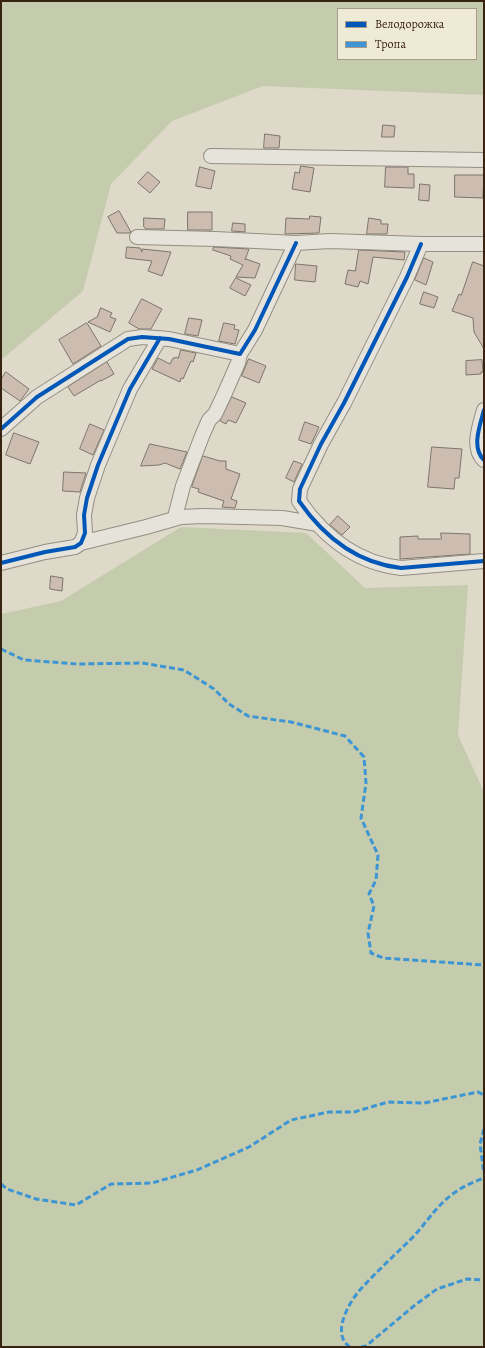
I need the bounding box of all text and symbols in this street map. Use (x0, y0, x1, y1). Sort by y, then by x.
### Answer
legend (337, 8, 477, 60)
text: Велодорожка (375, 16, 444, 32)
text: Тропа (375, 36, 406, 52)

